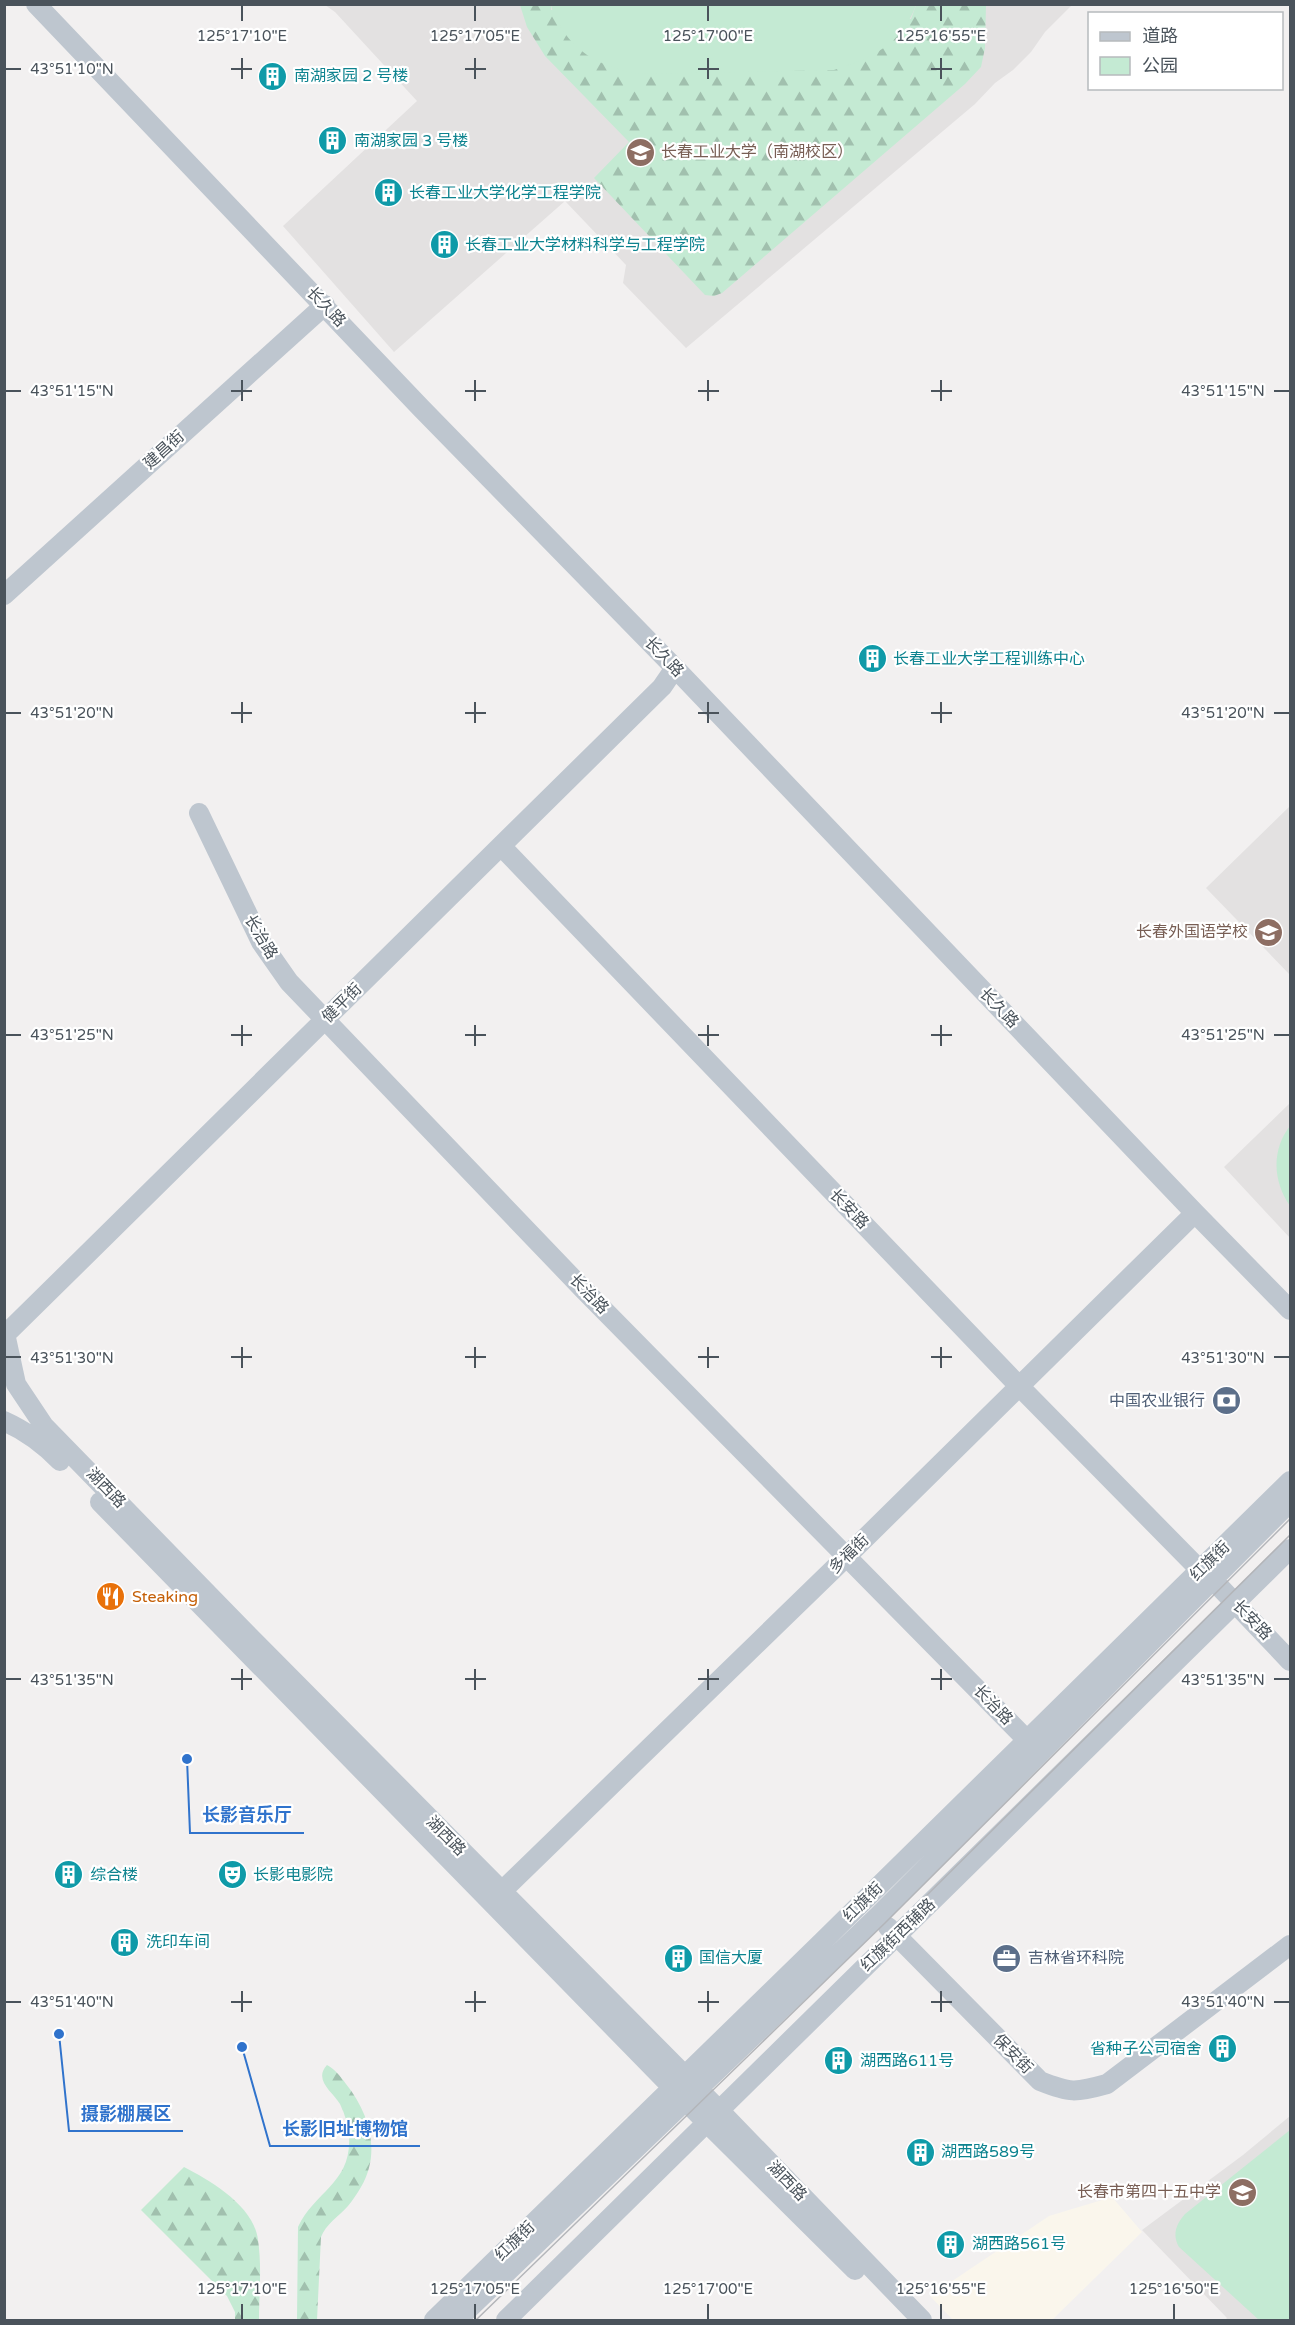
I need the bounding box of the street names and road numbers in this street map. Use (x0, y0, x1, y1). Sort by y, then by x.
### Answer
street label: 长久路 (302, 283, 350, 331)
street label: 建昌街 (139, 427, 189, 473)
street label: 长久路 (640, 633, 688, 681)
street label: 长治路 (240, 911, 282, 963)
street label: 健平街 (318, 979, 366, 1027)
street label: 长久路 (975, 984, 1023, 1032)
street label: 长安路 (825, 1185, 873, 1233)
street label: 长治路 (565, 1270, 613, 1318)
street label: 湖西路 (82, 1464, 130, 1512)
street label: 多福街 (825, 1530, 873, 1578)
street label: 红旗街 (1186, 1537, 1234, 1585)
street label: 长安路 (1228, 1596, 1276, 1644)
street label: 长治路 (969, 1681, 1017, 1729)
street label: 湖西路 (422, 1812, 470, 1860)
street label: 红旗街 (839, 1878, 887, 1926)
street label: 红旗街西辅路 (857, 1894, 939, 1976)
street label: 保安街 (989, 2030, 1037, 2078)
street label: 湖西路 (763, 2157, 811, 2205)
street label: 红旗街 (491, 2217, 539, 2265)

